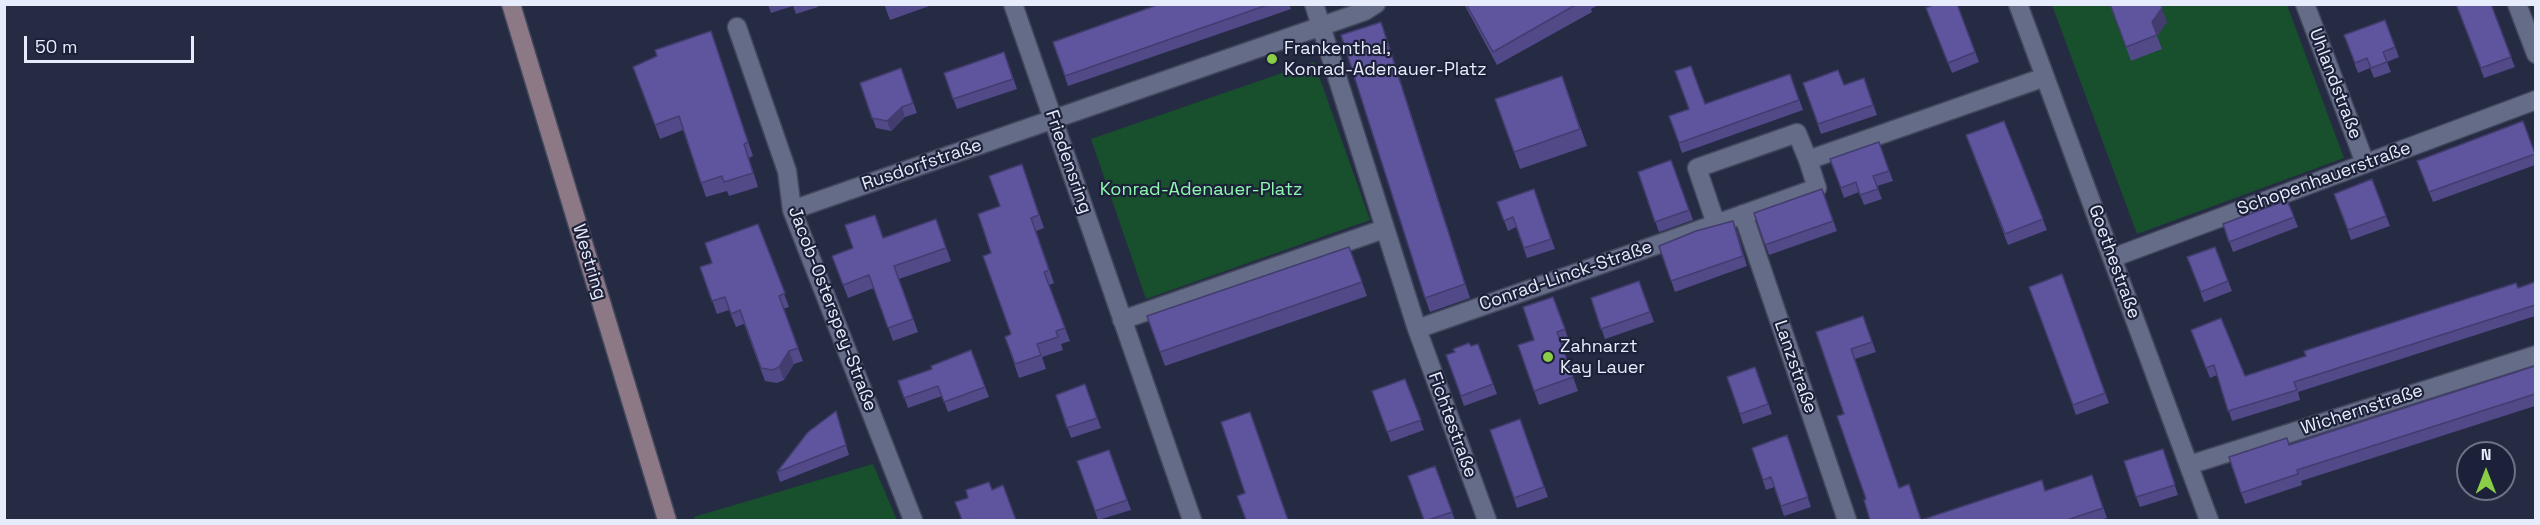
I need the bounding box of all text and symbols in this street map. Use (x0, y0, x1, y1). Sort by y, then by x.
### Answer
scale bar (27, 24, 196, 62)
street label: Uhlandstraße (2304, 26, 2366, 142)
text: 50 m (35, 35, 77, 58)
place label: Frankenthal, Konrad-Adenauer-Platz (1284, 38, 1487, 80)
marker: Frankenthal, Konrad-Adenauer-Platz (1265, 52, 1279, 66)
street label: Friedensring (1040, 107, 1096, 217)
street label: Rusdorfstraße (859, 134, 985, 196)
street label: Schopenhauerstraße (2234, 138, 2414, 220)
park label: Konrad-Adenauer-Platz (1100, 179, 1302, 201)
street label: Goethestraße (2083, 202, 2145, 322)
street label: Jacob-Osterspey-Straße (783, 204, 881, 414)
street label: Westring (567, 222, 611, 302)
street label: Conrad-Linck-Straße (1477, 236, 1655, 316)
street label: Lanzstraße (1769, 318, 1821, 416)
place label: Zahnarzt Kay Lauer (1560, 336, 1645, 378)
marker: Zahnarzt Kay Lauer (1541, 350, 1555, 364)
street label: Fichtestraße (1423, 369, 1481, 481)
street label: Wichernstraße (2298, 380, 2426, 440)
north arrow (2456, 441, 2516, 501)
text: N (2481, 444, 2491, 465)

